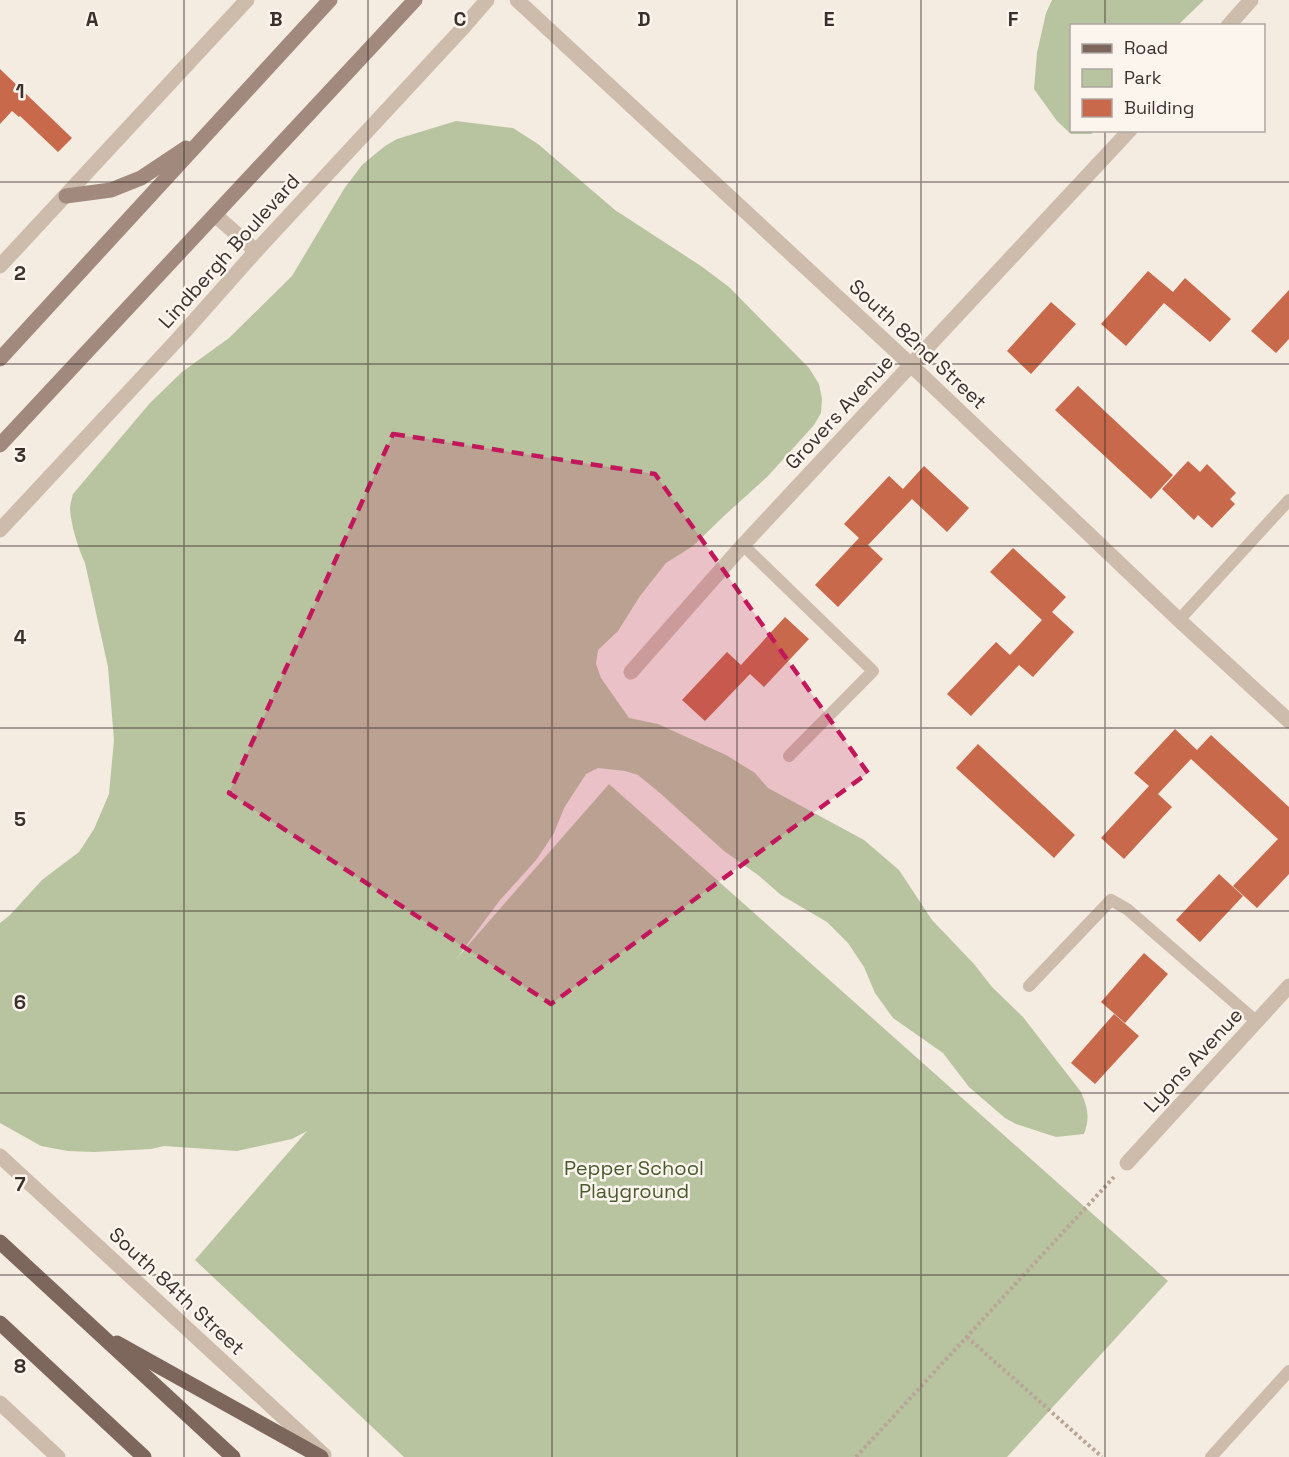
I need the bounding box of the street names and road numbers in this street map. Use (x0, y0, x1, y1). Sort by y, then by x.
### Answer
street label: Lindbergh Boulevard (153, 168, 305, 334)
street label: South 82nd Street (844, 273, 992, 415)
street label: Grovers Avenue (779, 349, 899, 475)
street label: Lyons Avenue (1138, 1002, 1248, 1118)
street label: South 84th Street (104, 1221, 250, 1361)

